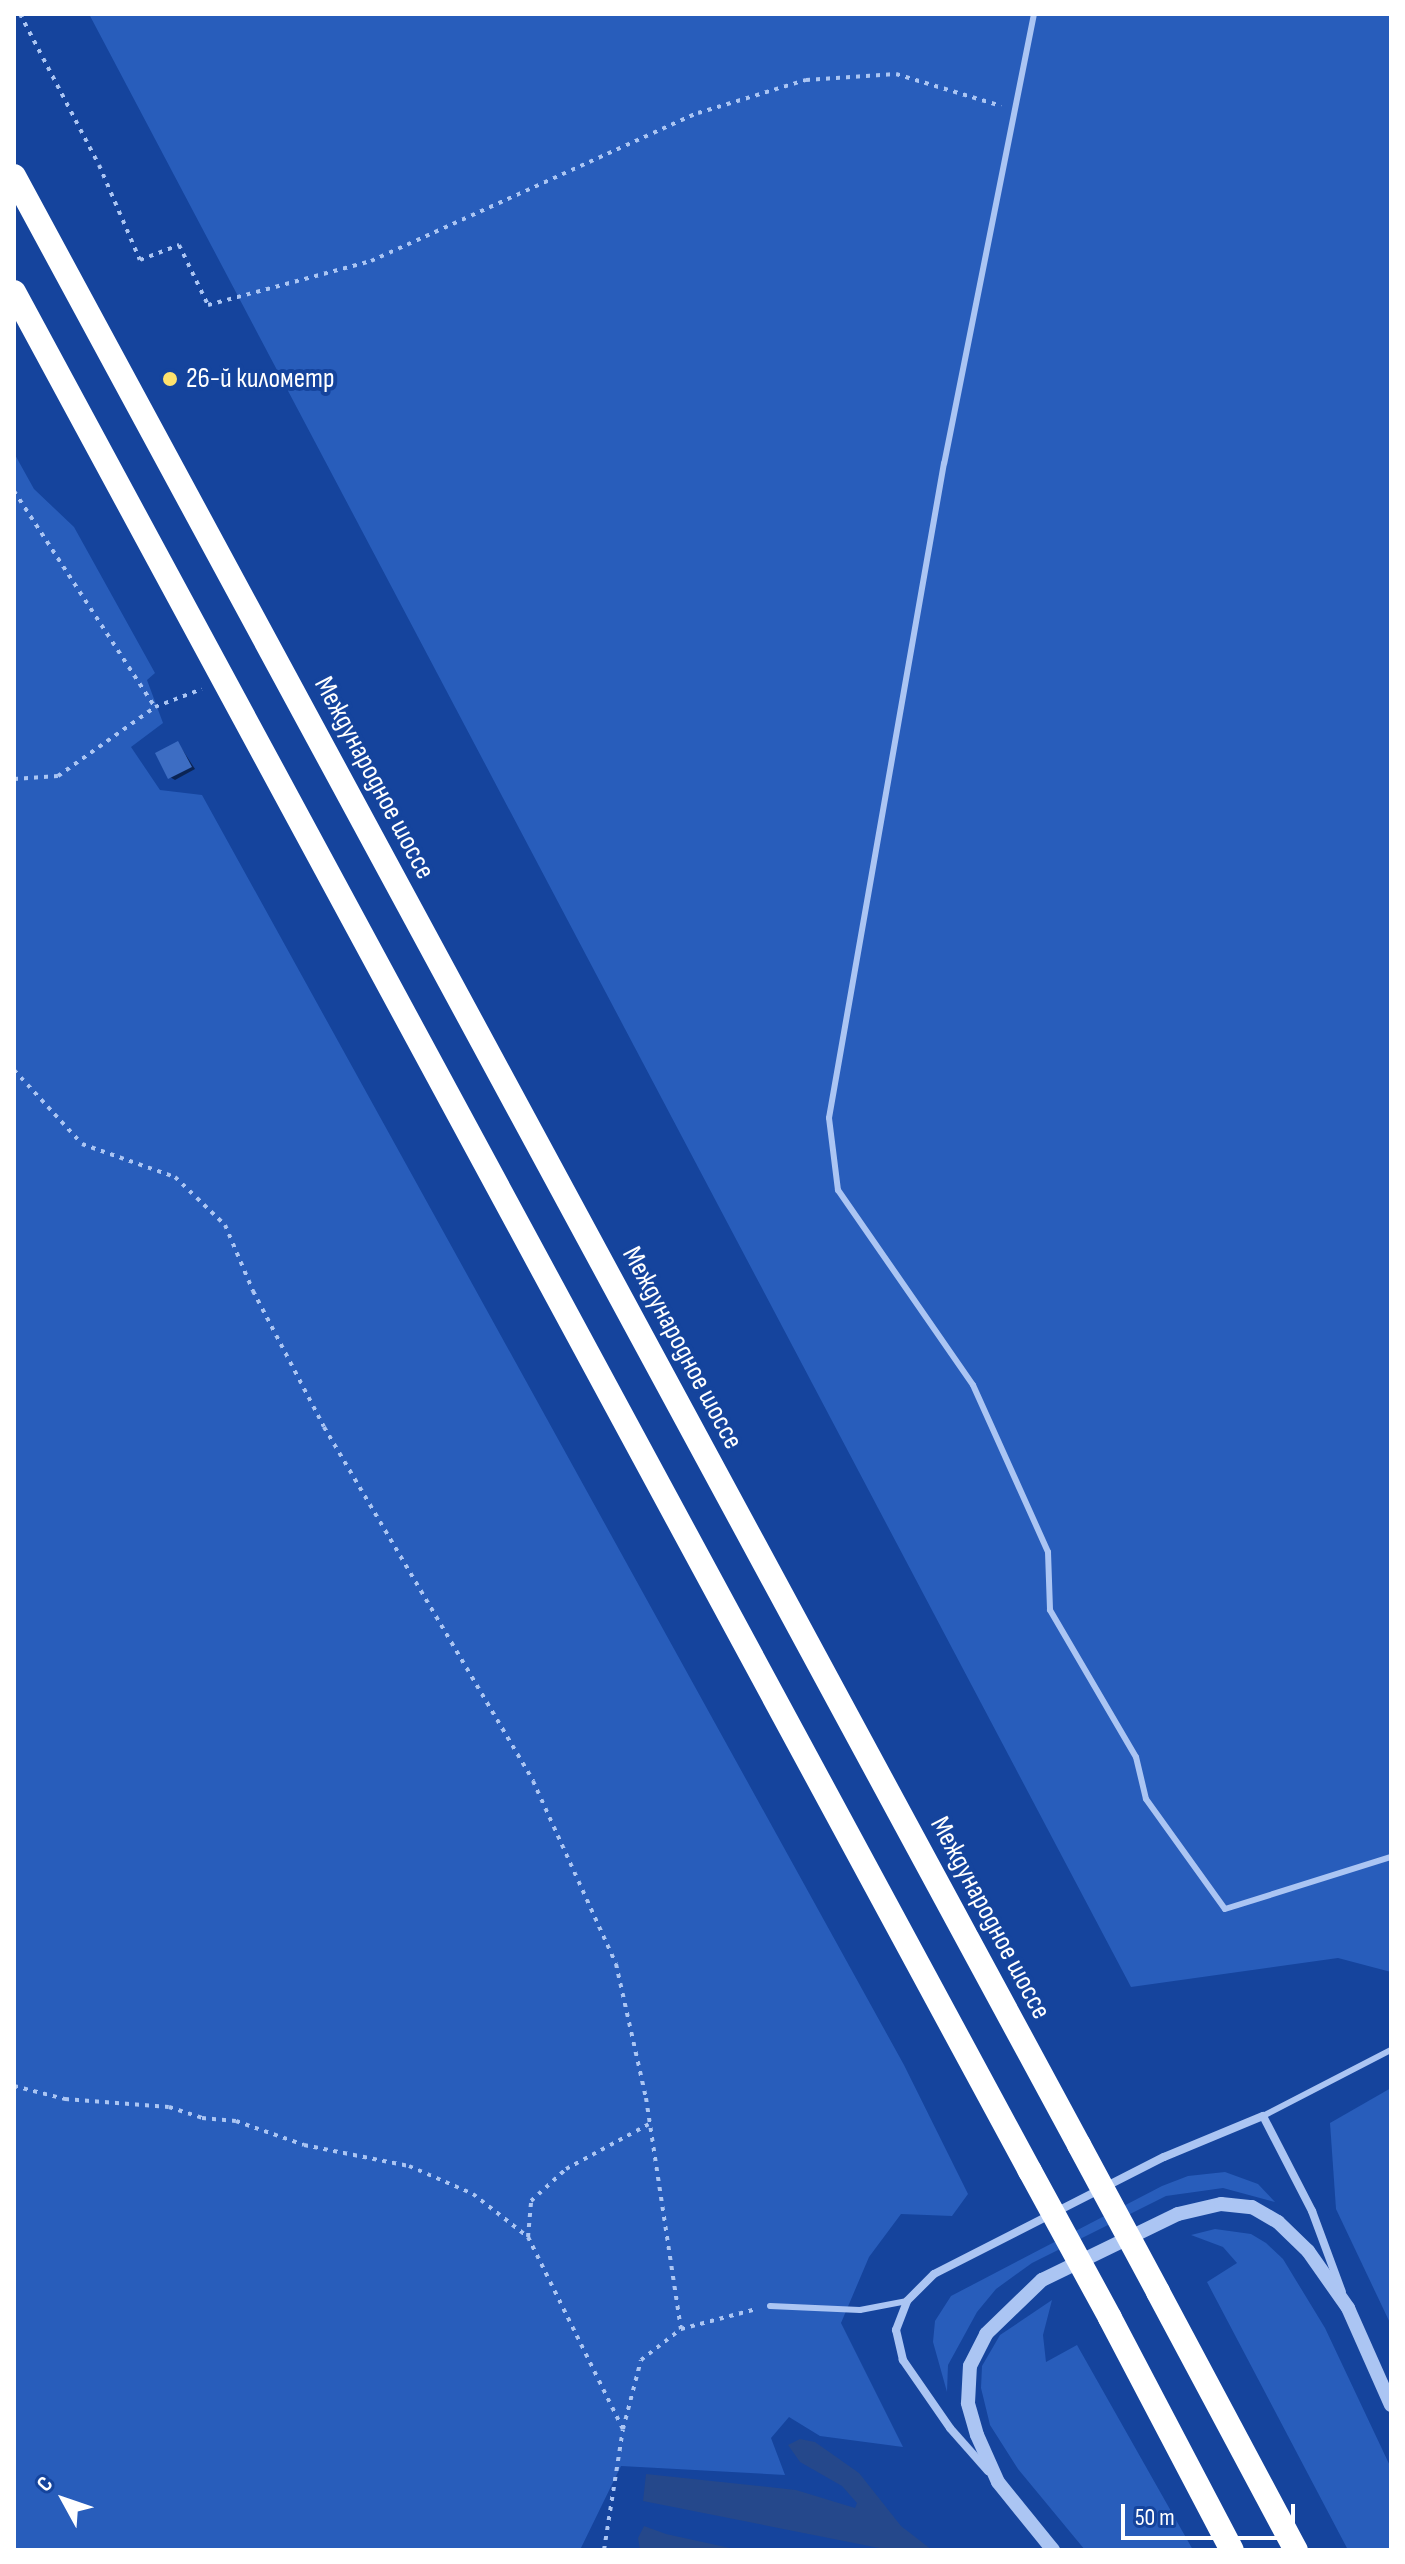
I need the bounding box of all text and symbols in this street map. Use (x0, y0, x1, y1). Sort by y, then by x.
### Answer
place label: 26-й километр (186, 362, 335, 396)
marker: 26-й километр (161, 370, 179, 388)
street label: Международное шоссе (306, 671, 442, 885)
street label: Международное шоссе (614, 1241, 750, 1455)
street label: Международное шоссе (922, 1811, 1058, 2025)
north arrow (24, 2460, 104, 2540)
text: С (31, 2471, 59, 2497)
scale bar (1125, 2488, 1299, 2538)
text: 50 m (1135, 2503, 1175, 2532)

